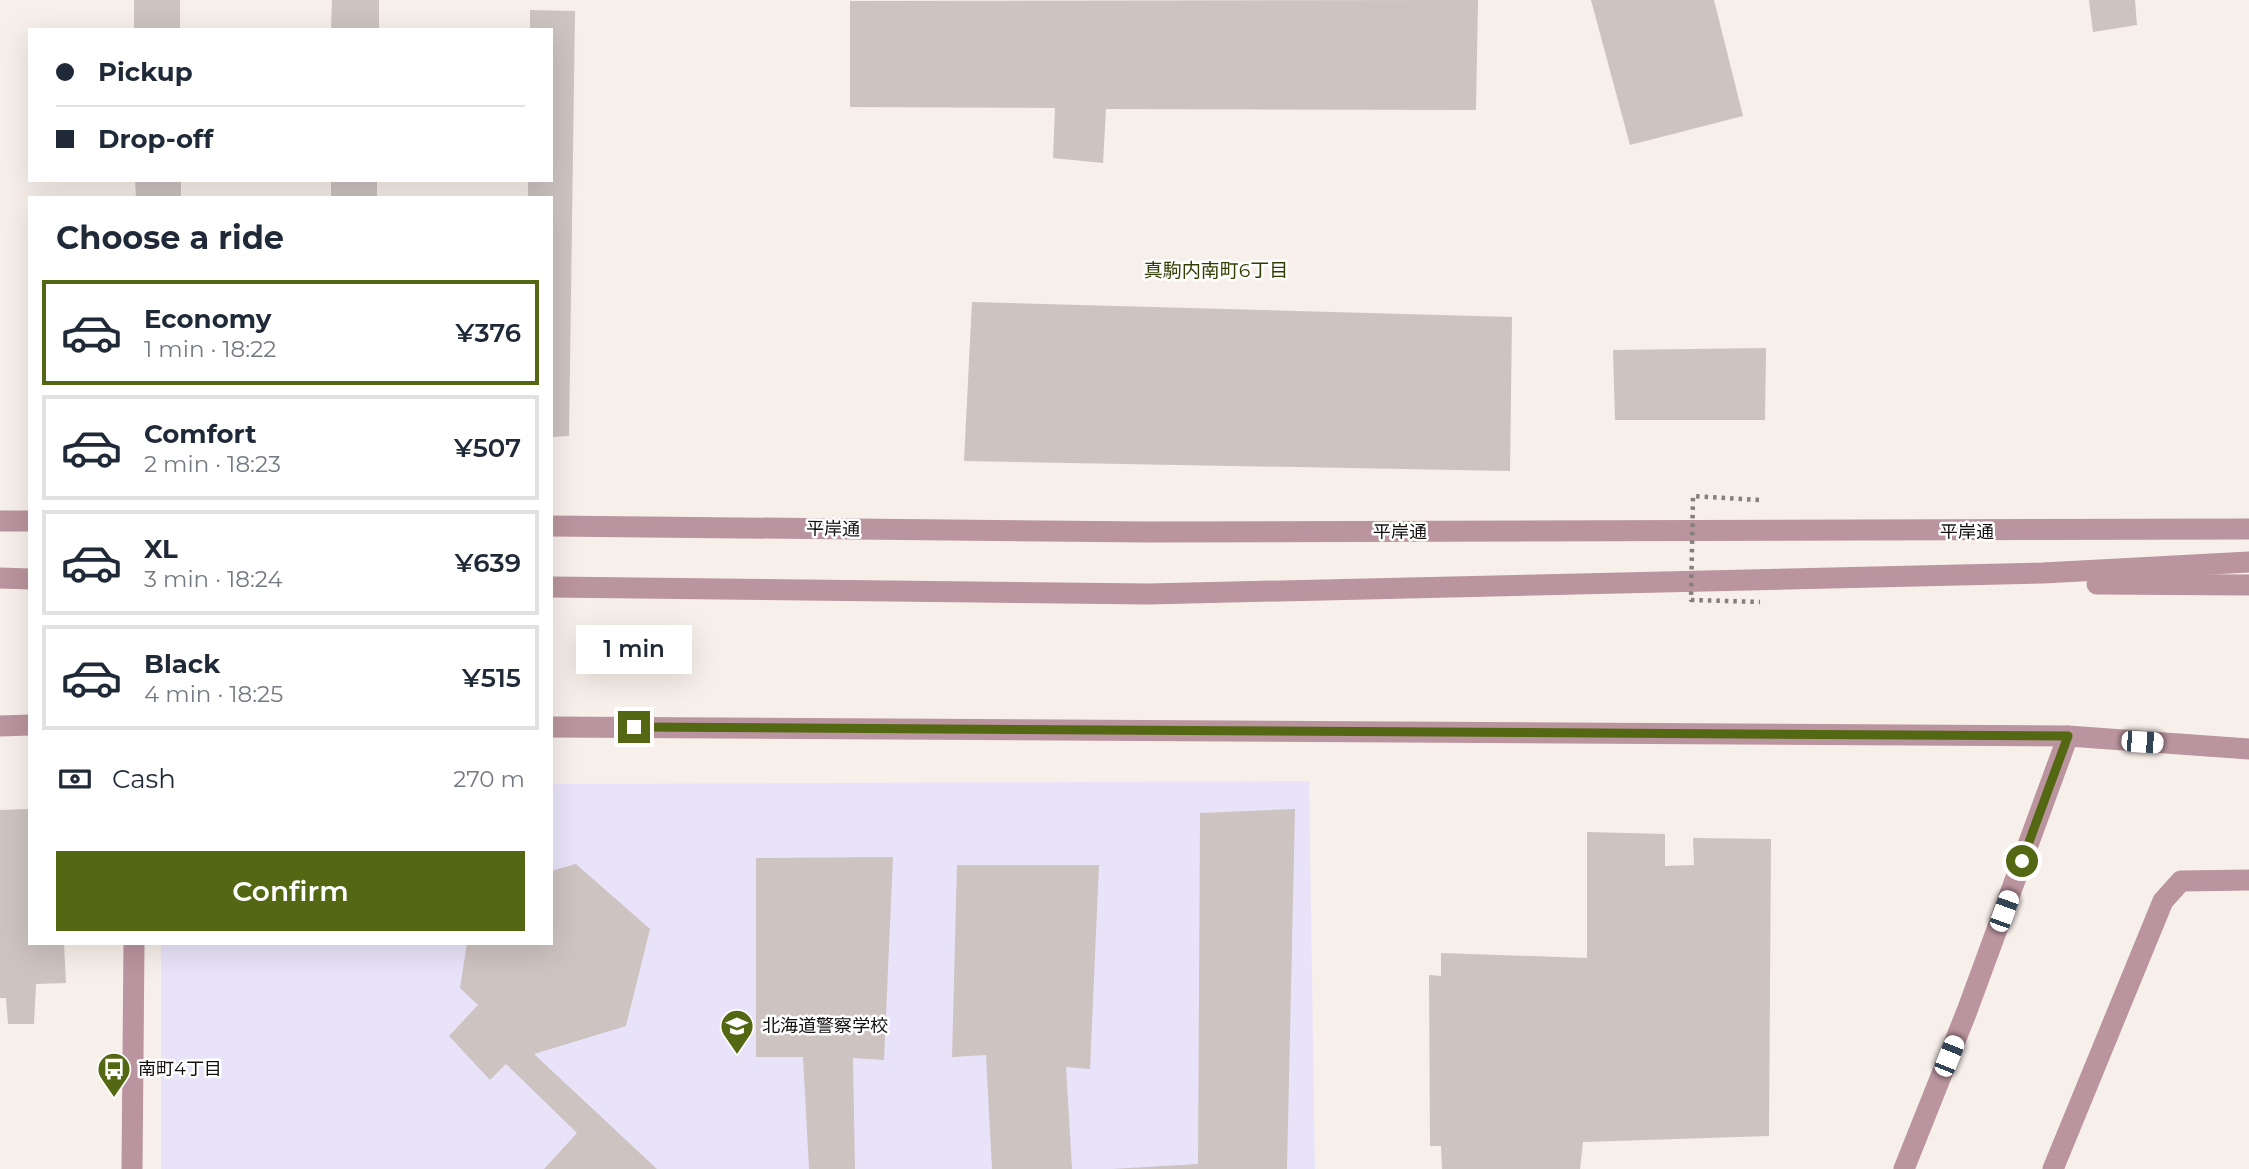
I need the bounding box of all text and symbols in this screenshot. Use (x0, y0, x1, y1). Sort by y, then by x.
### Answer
text: Pickup (98, 56, 193, 88)
text: Drop-off (98, 123, 213, 155)
text: Choose a ride (56, 218, 284, 257)
district label: 真駒内南町6丁目 (1144, 259, 1288, 282)
icon: car (60, 301, 123, 364)
text: Economy (144, 303, 271, 335)
text: ¥376 (456, 317, 521, 349)
text: 1 min · 18:22 (144, 335, 276, 363)
icon: car (60, 416, 123, 479)
text: Comfort (144, 418, 256, 450)
text: ¥507 (454, 432, 521, 464)
text: 2 min · 18:23 (144, 450, 281, 478)
street label: 平岸通 (806, 518, 860, 540)
street label: 平岸通 (1373, 521, 1427, 543)
street label: 平岸通 (1940, 521, 1994, 543)
icon: car (60, 531, 123, 594)
text: XL (144, 533, 178, 565)
text: ¥639 (455, 547, 521, 579)
text: 3 min · 18:24 (144, 565, 283, 593)
callout: 1 min (576, 626, 692, 674)
text: 1 min (603, 635, 665, 663)
icon: car (60, 646, 123, 709)
text: Black (144, 648, 220, 680)
text: ¥515 (462, 662, 521, 694)
text: 4 min · 18:25 (144, 680, 283, 708)
route end (618, 711, 650, 743)
car (2121, 730, 2164, 754)
icon: cash (56, 760, 94, 798)
text: Cash (112, 763, 176, 795)
text: 270 m (453, 765, 525, 793)
route start (2006, 845, 2038, 877)
button: Confirm (56, 851, 525, 931)
car (1987, 888, 2022, 934)
school or university icon: 北海道警察学校 (718, 1007, 756, 1056)
place label: 北海道警察学校 (762, 1015, 888, 1037)
car (1932, 1033, 1967, 1079)
bus stop icon: 南町4丁目 (95, 1050, 133, 1099)
place label: 南町4丁目 (138, 1058, 222, 1080)

